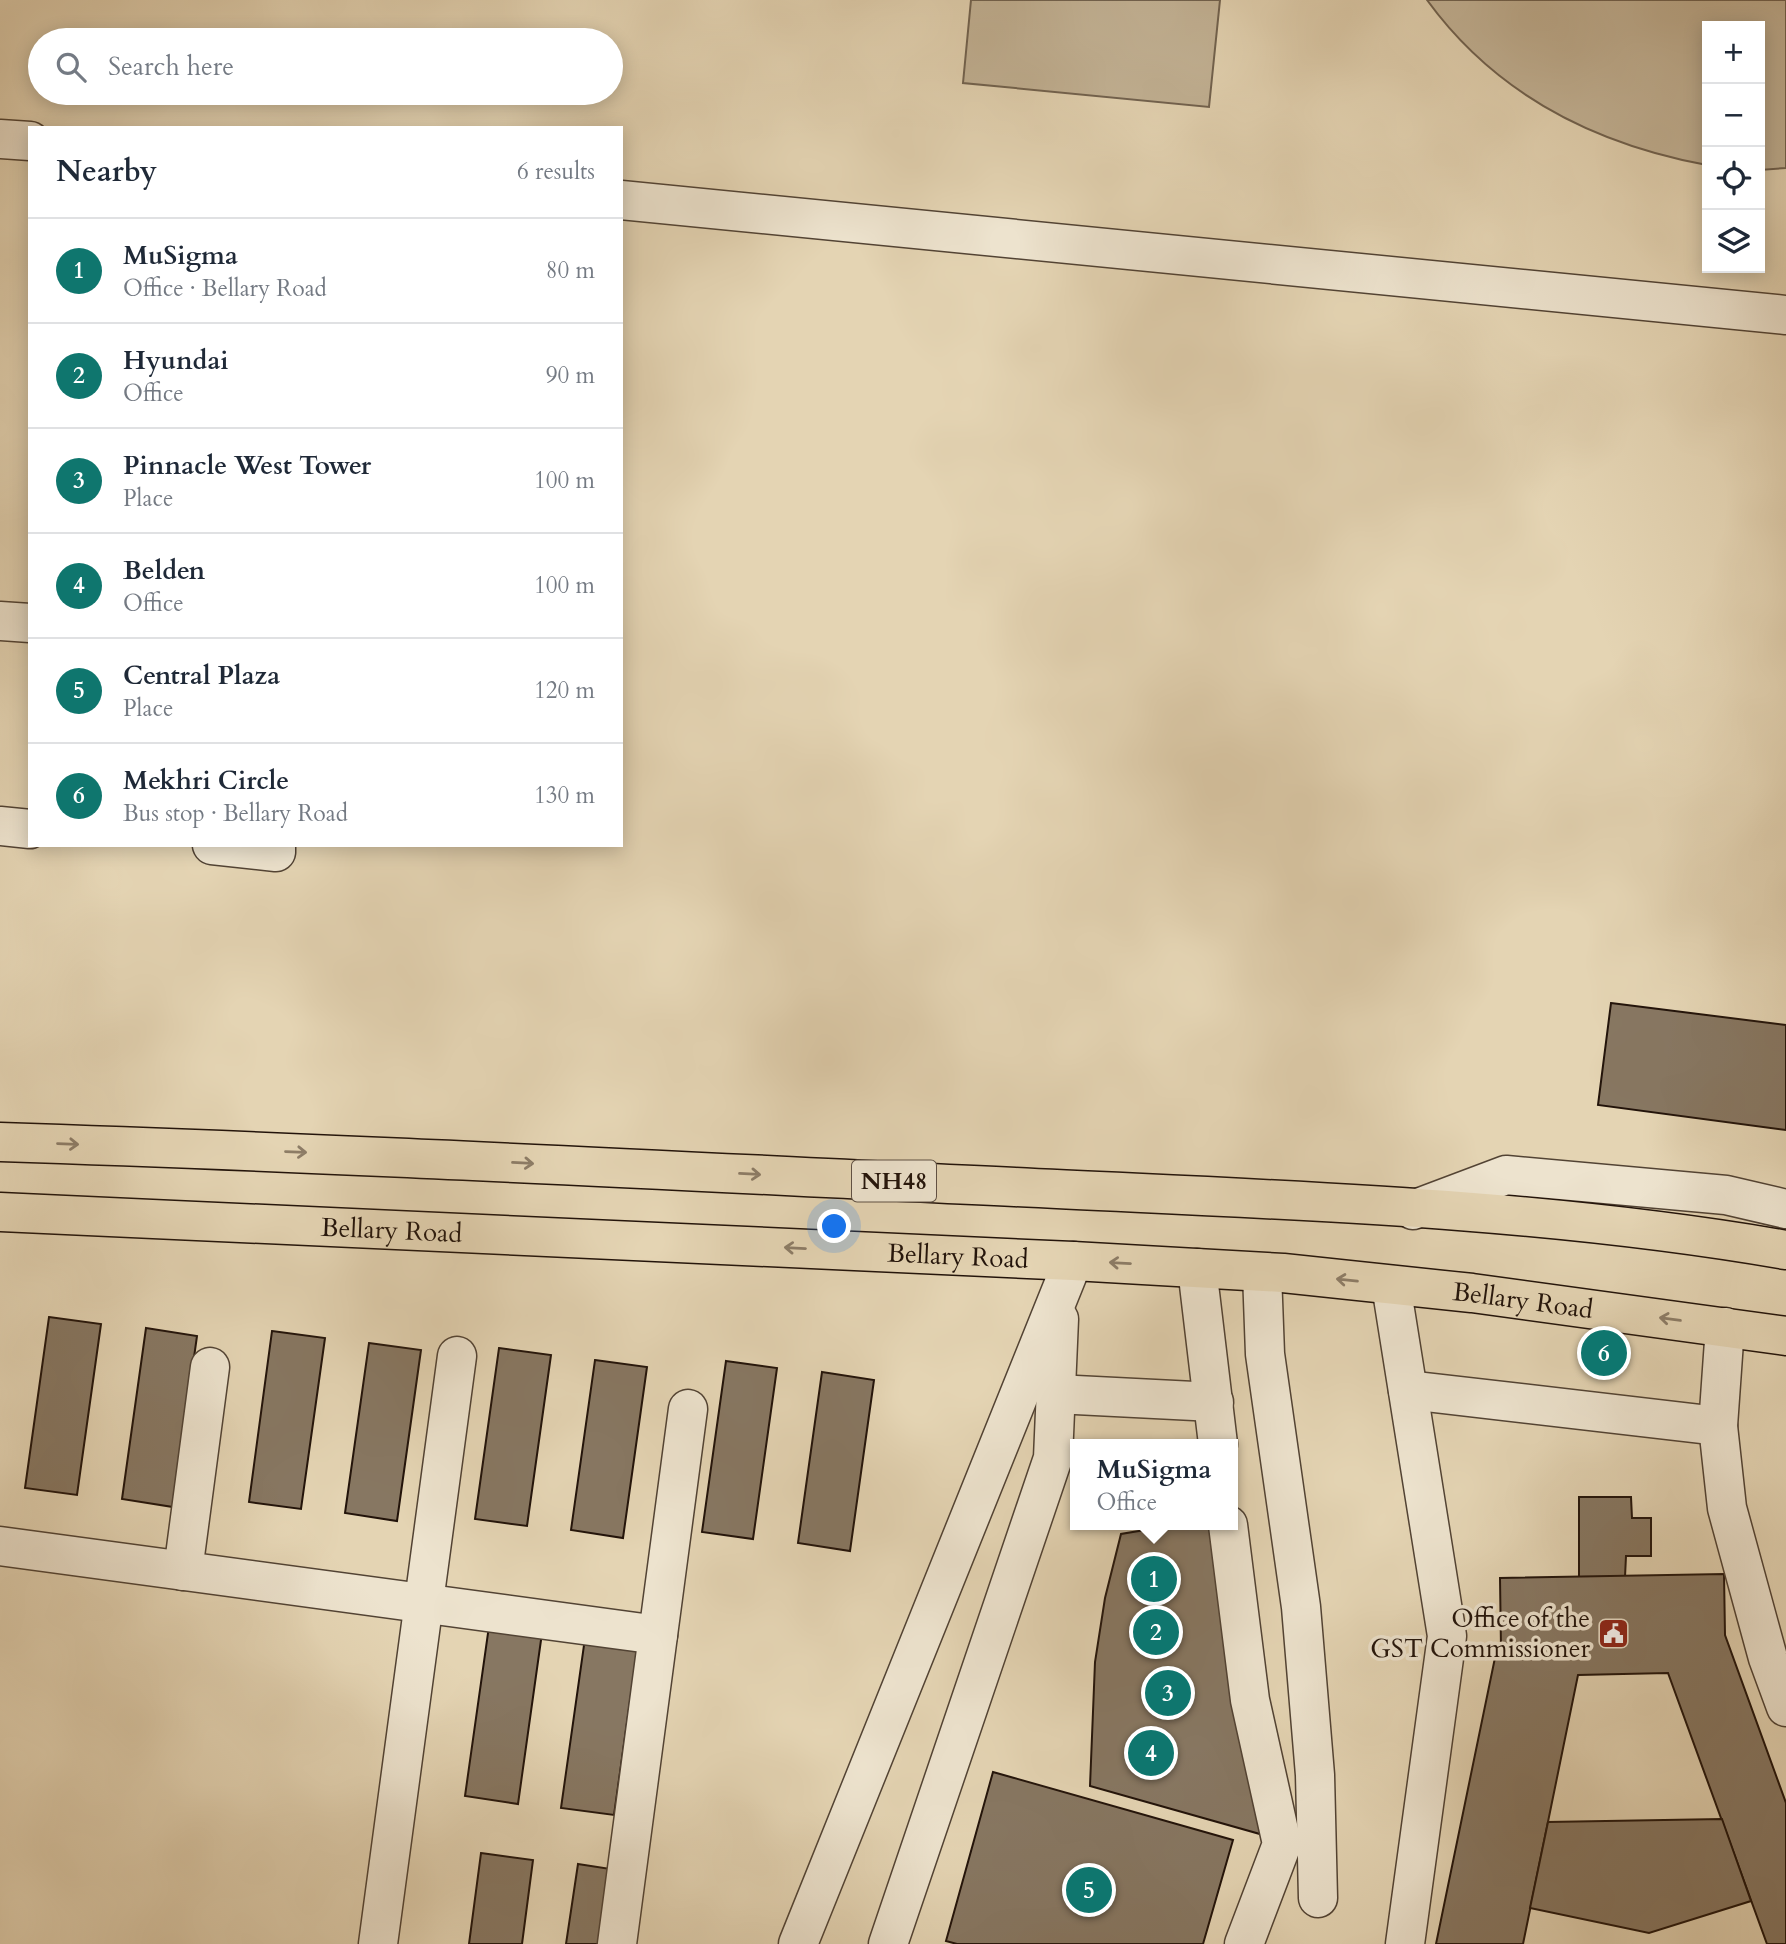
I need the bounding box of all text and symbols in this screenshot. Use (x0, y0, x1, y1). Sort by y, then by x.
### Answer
map controls (1702, 21, 1765, 273)
button: + (1702, 21, 1765, 84)
search box (28, 28, 623, 105)
icon: search (52, 48, 90, 86)
text: Search here (108, 49, 234, 84)
button: − (1702, 84, 1765, 147)
button: locate (1702, 147, 1765, 210)
text: Nearby (56, 151, 157, 192)
text: 6 results (517, 156, 595, 187)
button: layers (1702, 210, 1765, 273)
text: MuSigma (123, 238, 238, 273)
text: 1 (73, 255, 85, 286)
text: 80 m (546, 255, 595, 286)
text: Office · Bellary Road (123, 273, 327, 304)
text: Hyundai (123, 343, 229, 378)
text: 2 (73, 360, 85, 391)
text: 90 m (546, 360, 595, 391)
text: Office (123, 378, 184, 409)
text: Pinnacle West Tower (123, 448, 371, 483)
text: 3 (73, 465, 85, 496)
text: 100 m (534, 465, 595, 496)
text: Place (123, 483, 173, 514)
text: Belden (123, 553, 205, 588)
text: 4 (73, 570, 85, 601)
text: 100 m (534, 570, 595, 601)
text: Office (123, 588, 184, 619)
text: Central Plaza (123, 658, 280, 693)
text: 5 (73, 675, 85, 706)
text: 120 m (534, 675, 595, 706)
text: Place (123, 693, 173, 724)
text: Mekhri Circle (123, 763, 289, 798)
text: 6 (73, 780, 85, 811)
text: 130 m (534, 780, 595, 811)
text: Bus stop · Bellary Road (123, 798, 348, 829)
one-way arrow (56, 1138, 79, 1151)
one-way arrow (284, 1145, 307, 1159)
one-way arrow (511, 1156, 534, 1169)
road number: NH48 (852, 1161, 936, 1202)
one-way arrow (738, 1168, 761, 1181)
your location (817, 1209, 851, 1243)
street label: Bellary Road (320, 1210, 463, 1251)
street label: Bellary Road (887, 1236, 1030, 1277)
one-way arrow (784, 1241, 807, 1254)
one-way arrow (1109, 1257, 1132, 1270)
one-way arrow (1336, 1273, 1359, 1286)
street label: Bellary Road (1451, 1274, 1596, 1327)
one-way arrow (1659, 1312, 1682, 1325)
pin: 6 (1581, 1327, 1627, 1379)
popup (1070, 1439, 1238, 1530)
text: MuSigma (1097, 1452, 1211, 1487)
text: Office (1097, 1487, 1157, 1518)
pin: 1 (1131, 1553, 1177, 1605)
place label: Office of the GST Commissioner (1370, 1601, 1591, 1666)
pin: 2 (1133, 1606, 1179, 1658)
public building icon: Office of the GST Commissioner (1596, 1616, 1630, 1650)
pin: 3 (1145, 1667, 1191, 1719)
pin: 4 (1128, 1727, 1174, 1779)
pin: 5 (1066, 1864, 1112, 1916)

